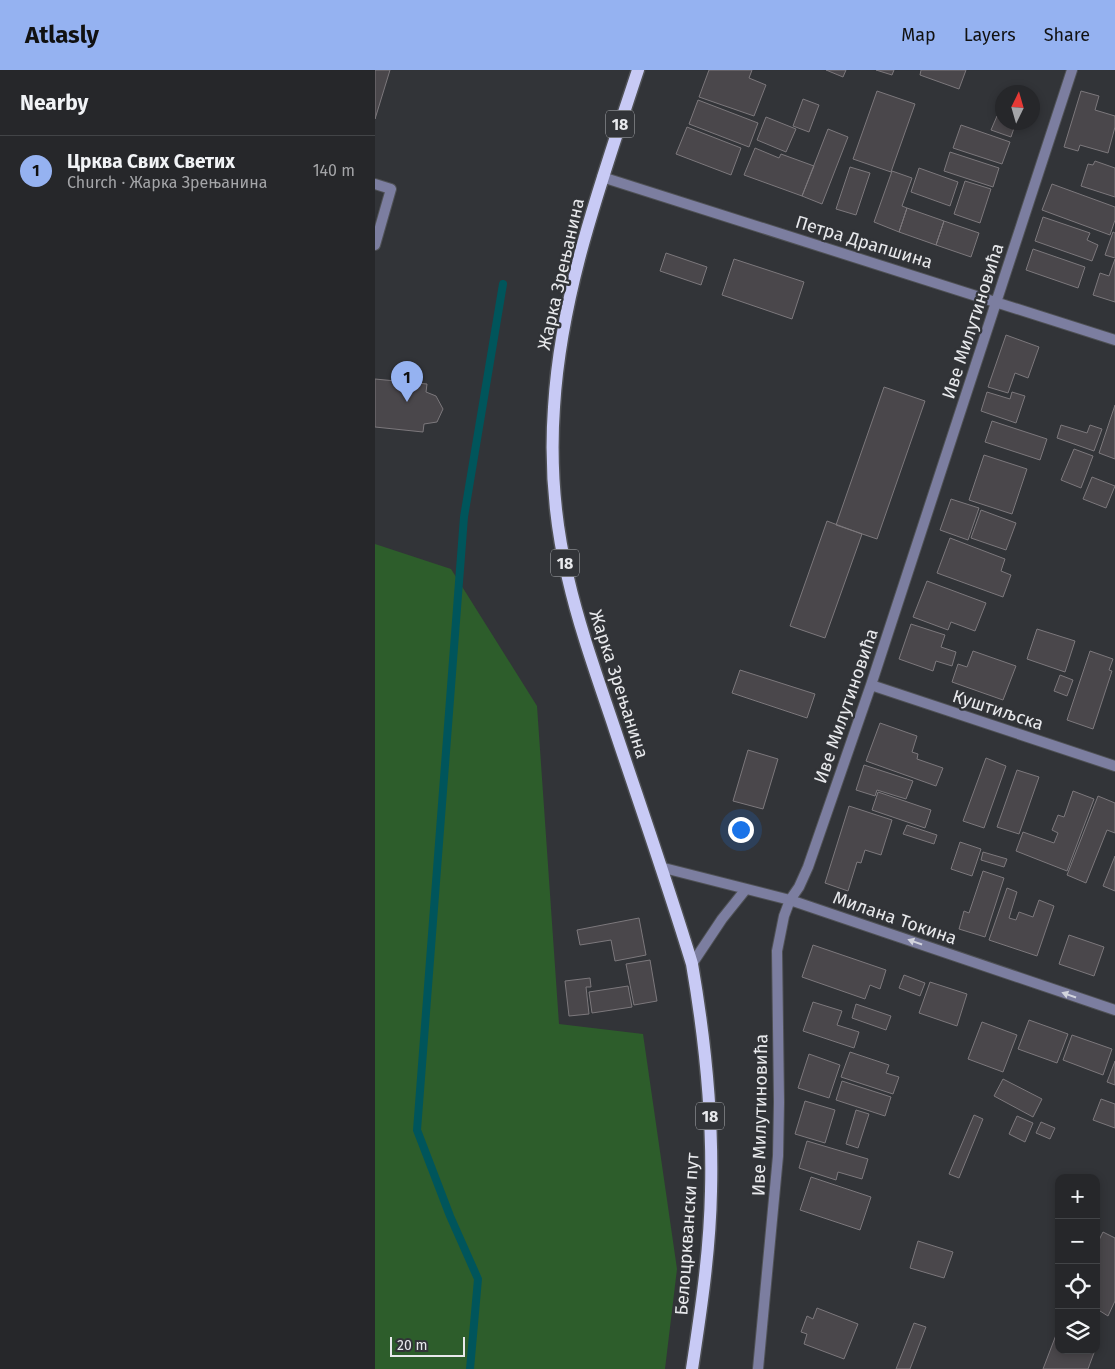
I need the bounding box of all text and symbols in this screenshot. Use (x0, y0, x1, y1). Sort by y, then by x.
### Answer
text: Atlasly (25, 21, 99, 49)
text: Map (901, 24, 936, 46)
text: Layers (964, 24, 1016, 46)
text: Share (1044, 24, 1090, 46)
north arrow (995, 85, 1040, 130)
text: Nearby (20, 90, 88, 116)
road number: 18 (606, 111, 634, 138)
text: Црква Свих Светих (67, 150, 235, 173)
text: 1 (32, 161, 40, 180)
text: 140 m (313, 161, 355, 180)
text: Church · Жарка Зрењанина (67, 173, 267, 192)
street label: Жарка Зрењанина (533, 196, 589, 352)
street label: Петра Драпшина (793, 211, 935, 273)
street label: Иве Милутиновића (937, 240, 1009, 402)
pin: 1 (391, 361, 423, 402)
road number: 18 (551, 549, 579, 576)
street label: Жарка Зрењанина (585, 607, 653, 761)
street label: Иве Милутиновића (809, 626, 883, 786)
street label: Куштиљска (950, 685, 1046, 735)
your location (728, 817, 754, 843)
street label: Милана Токина (830, 886, 960, 950)
one-way arrow (907, 938, 922, 946)
one-way arrow (1061, 990, 1076, 998)
street label: Иве Милутиновића (748, 1034, 772, 1196)
road number: 18 (696, 1102, 724, 1130)
street label: Белоцрквански пут (670, 1151, 704, 1316)
map controls (1055, 1174, 1100, 1354)
button: + (1055, 1174, 1100, 1219)
button: − (1055, 1219, 1100, 1264)
button: locate (1055, 1264, 1100, 1309)
button: layers (1055, 1309, 1100, 1354)
scale bar (390, 1334, 465, 1357)
text: 20 m (397, 1337, 427, 1354)

